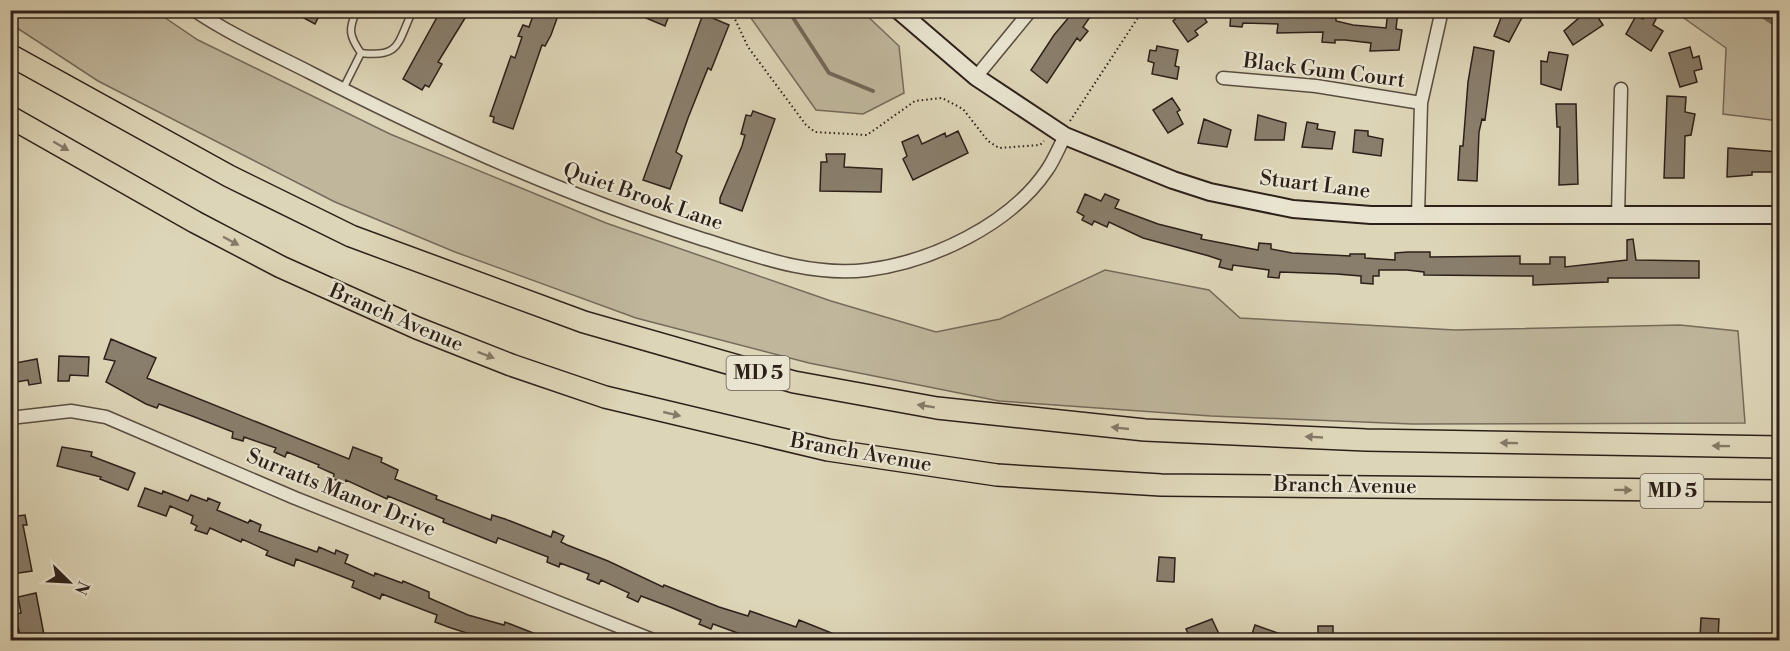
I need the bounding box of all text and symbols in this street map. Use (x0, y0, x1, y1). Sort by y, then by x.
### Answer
street label: Black Gum Court (1241, 48, 1407, 94)
one-way arrow (53, 141, 70, 151)
street label: Quiet Brook Lane (559, 157, 727, 237)
street label: Stuart Lane (1258, 165, 1372, 205)
one-way arrow (223, 236, 240, 246)
street label: Branch Avenue (324, 278, 467, 358)
one-way arrow (477, 350, 495, 360)
road number: MD 5 (726, 356, 789, 390)
one-way arrow (916, 401, 935, 410)
one-way arrow (662, 409, 681, 419)
one-way arrow (1110, 423, 1129, 433)
street label: Branch Avenue (787, 428, 934, 478)
one-way arrow (1305, 433, 1324, 442)
one-way arrow (1500, 438, 1519, 448)
one-way arrow (1712, 441, 1731, 451)
street label: Surratts Manor Drive (243, 443, 439, 543)
street label: Branch Avenue (1272, 472, 1417, 500)
road number: MD 5 (1640, 474, 1704, 508)
one-way arrow (1613, 486, 1632, 495)
north arrow (39, 552, 99, 612)
text: N (70, 578, 93, 598)

